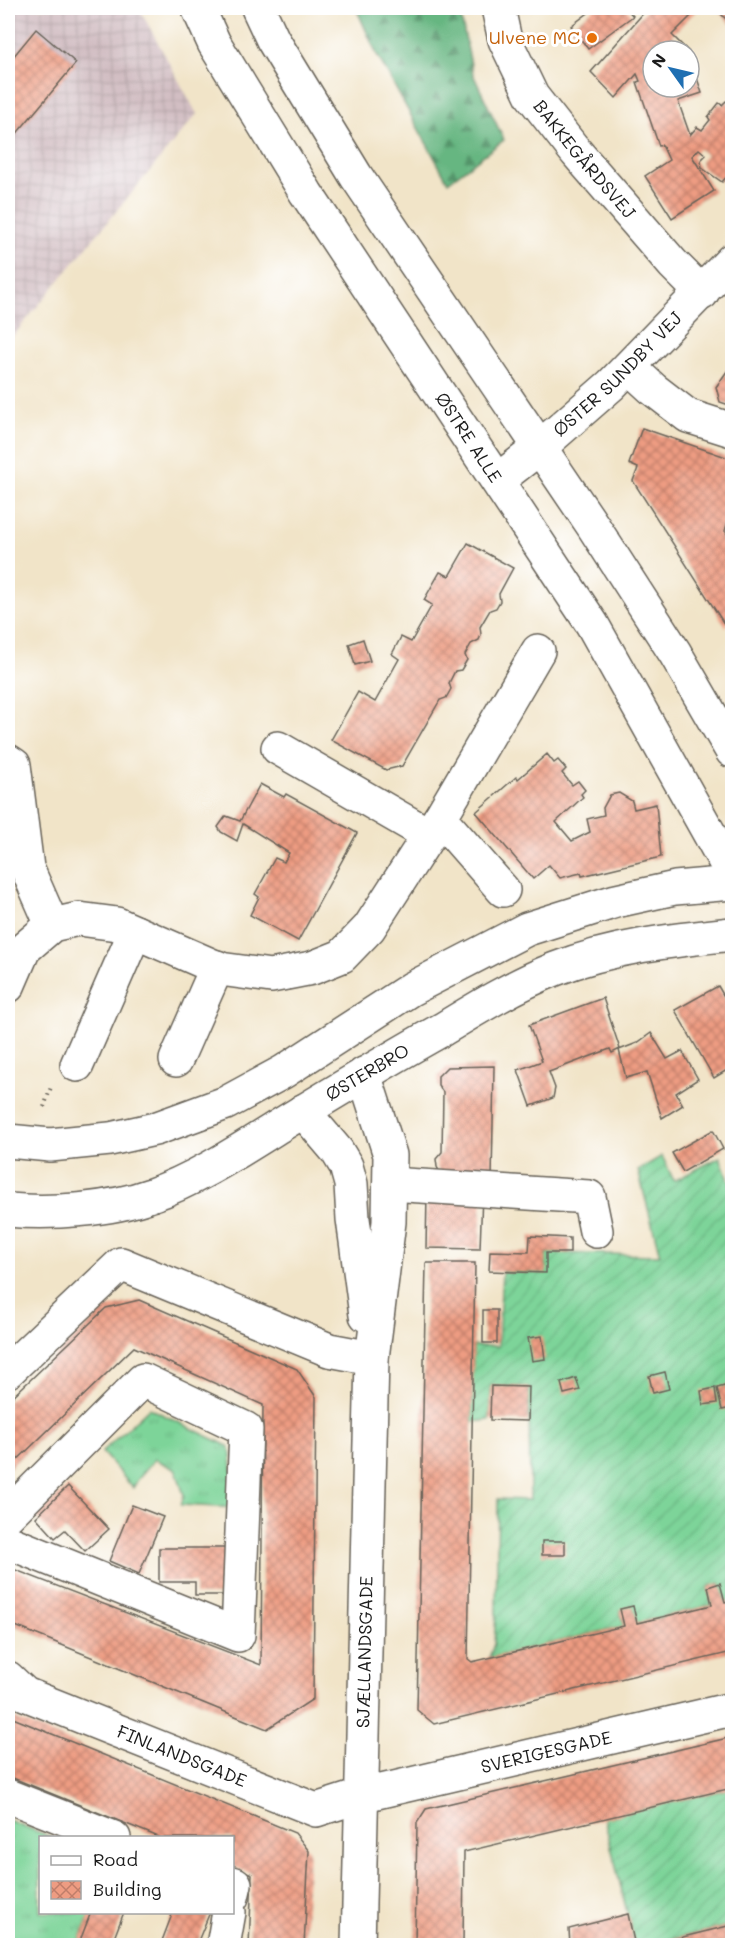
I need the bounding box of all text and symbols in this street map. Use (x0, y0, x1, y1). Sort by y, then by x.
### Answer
place label: Ulvene MC (489, 25, 580, 49)
marker: Ulvene MC (585, 31, 599, 45)
north arrow (641, 39, 701, 99)
text: N (646, 49, 670, 71)
street label: BAKKEGÅRDSVEJ (528, 95, 641, 223)
street label: ØSTER SUNDBY VEJ (548, 306, 687, 441)
street label: ØSTRE ALLE (430, 387, 508, 487)
street label: ØSTERBRO (321, 1038, 413, 1106)
street label: SJÆLLANDSGADE (350, 1576, 378, 1728)
street label: FINLANDSGADE (114, 1719, 250, 1792)
street label: SVERIGESGADE (478, 1725, 614, 1778)
legend (39, 1836, 234, 1914)
text: Road (93, 1847, 138, 1871)
text: Building (93, 1877, 161, 1901)

